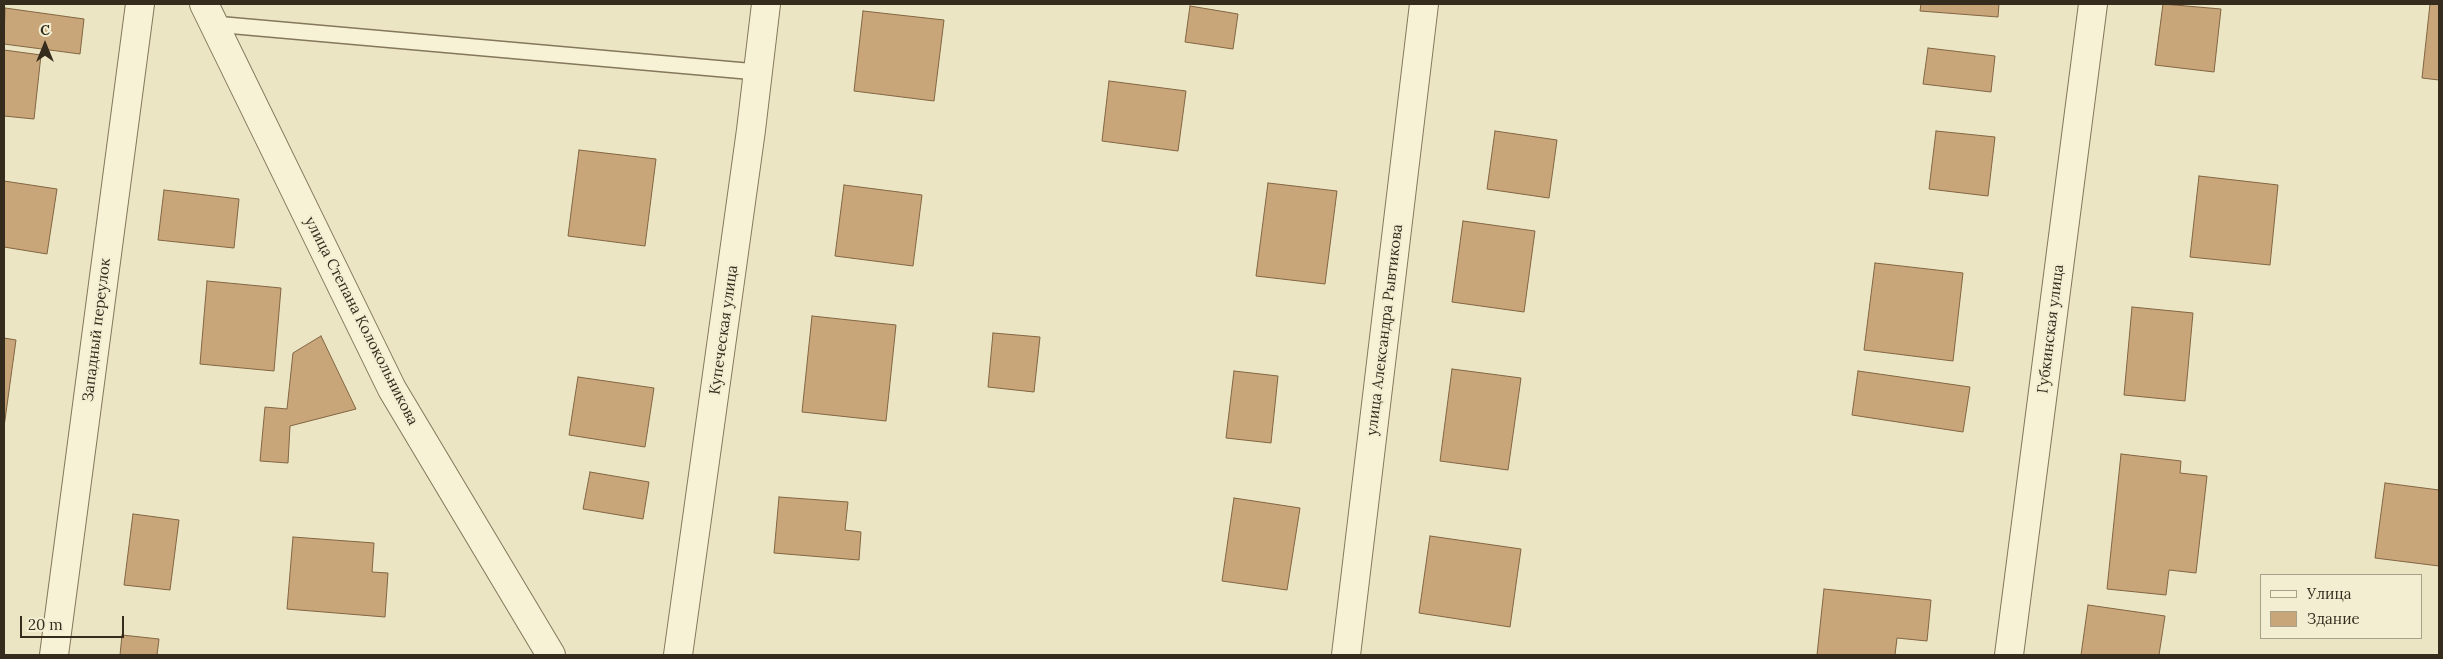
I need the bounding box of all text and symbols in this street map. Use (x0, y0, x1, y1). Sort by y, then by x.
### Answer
north arrow (20, 20, 70, 70)
text: С (40, 21, 50, 39)
street label: улица Степана Колокольникова (300, 214, 422, 428)
street label: улица Александра Рывтикова (1363, 223, 1407, 437)
street label: Западный переулок (79, 257, 115, 403)
street label: Губкинская улица (2034, 263, 2068, 395)
street label: Купеческая улица (706, 264, 742, 396)
legend (2260, 574, 2423, 639)
text: Улица (2307, 584, 2351, 603)
scale bar (22, 606, 126, 638)
text: Здание (2307, 609, 2360, 628)
text: 20 m (28, 615, 63, 634)

